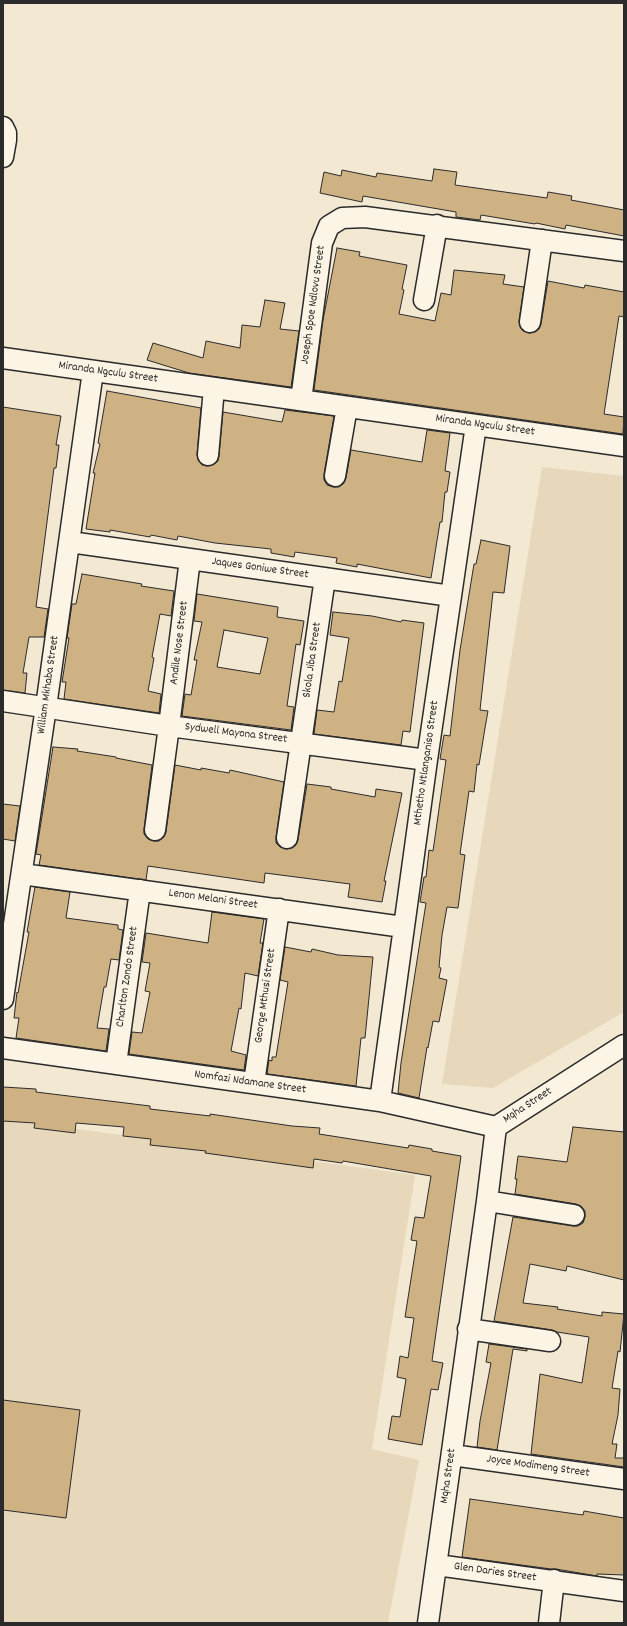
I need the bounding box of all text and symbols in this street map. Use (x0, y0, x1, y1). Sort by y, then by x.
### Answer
street label: Joseph Spoe Ndlovu Street (299, 245, 329, 365)
street label: Miranda Ngculu Street (57, 359, 159, 387)
street label: Miranda Ngculu Street (434, 412, 536, 440)
street label: Jaques Goniwe Street (211, 555, 309, 583)
street label: Andile Nose Street (168, 600, 192, 686)
street label: Skola Jiba Street (301, 621, 325, 699)
street label: William Mkhaba Street (35, 635, 63, 735)
street label: Mthetho Ntlanganiso Street (411, 700, 443, 826)
street label: Sydwell Mayona Street (184, 721, 288, 747)
street label: Lenon Melani Street (168, 887, 258, 913)
street label: Charlton Zondo Street (114, 926, 142, 1028)
street label: George Mthusi Street (252, 948, 280, 1044)
street label: Nomfazi Ndamane Street (193, 1068, 307, 1098)
street label: Mqha Street (501, 1085, 555, 1127)
street label: Mqha Street (438, 1448, 460, 1504)
street label: Joyce Modimeng Street (486, 1453, 590, 1481)
street label: Glen Daries Street (453, 1560, 537, 1586)

